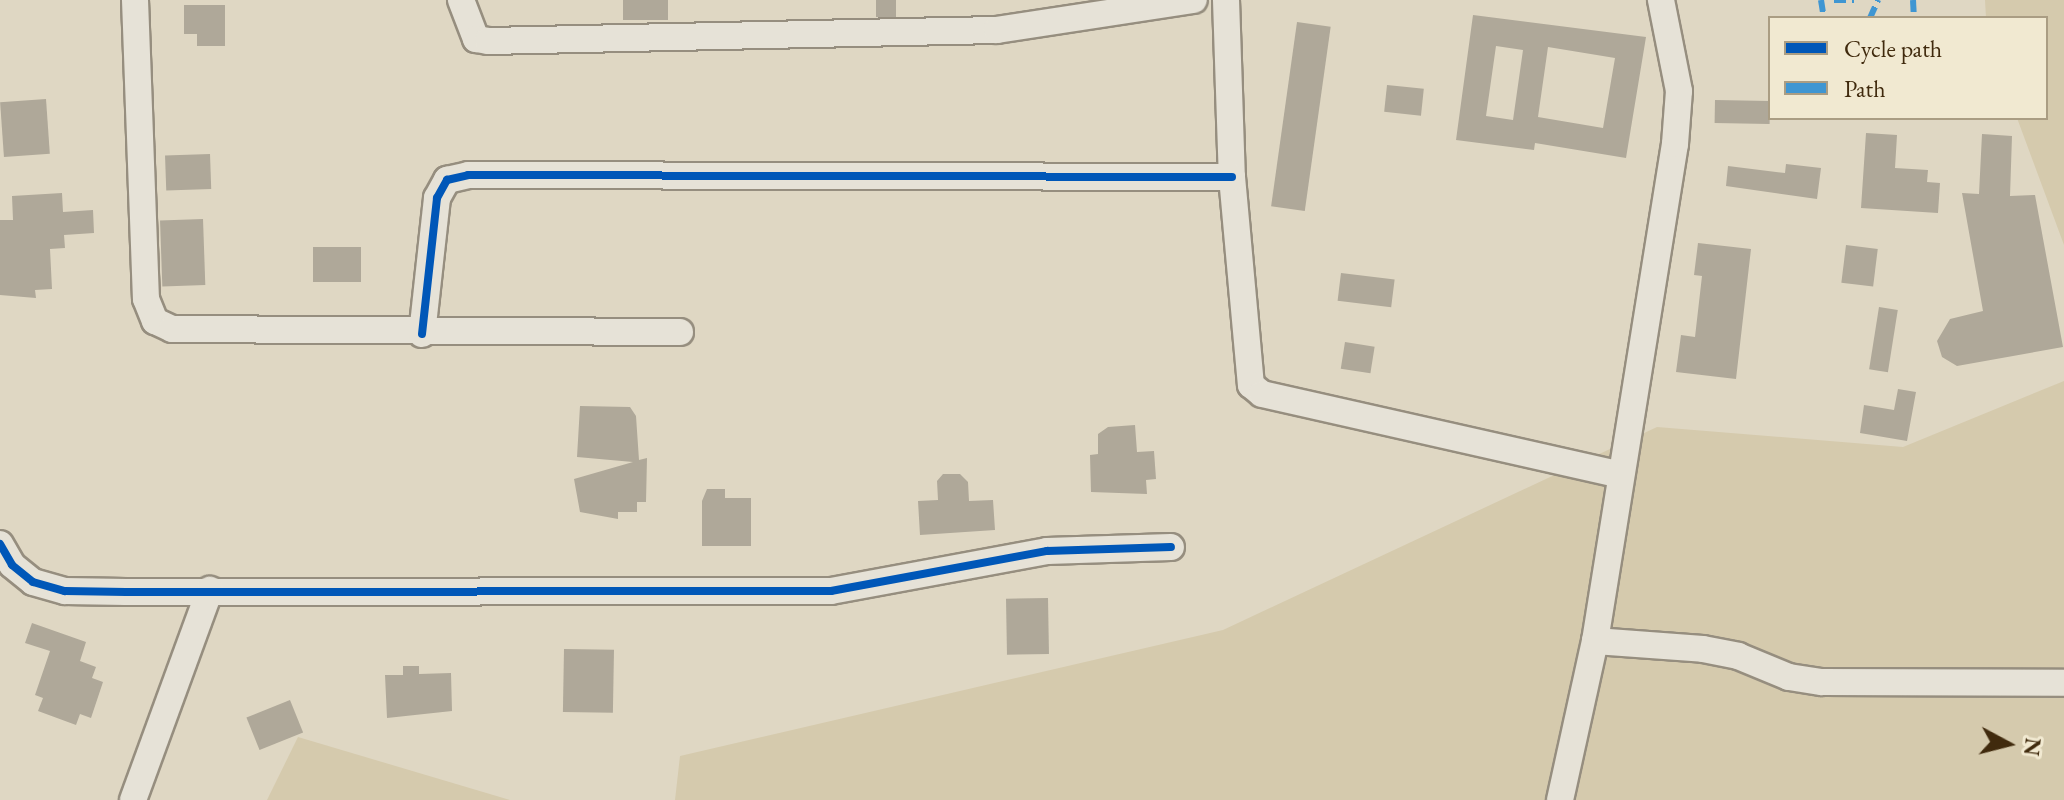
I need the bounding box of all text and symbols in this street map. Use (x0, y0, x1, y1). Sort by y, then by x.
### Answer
legend (1768, 16, 2048, 120)
text: Cycle path (1844, 33, 1942, 64)
text: Path (1844, 73, 1886, 104)
north arrow (1968, 704, 2048, 784)
text: N (2017, 736, 2048, 758)

